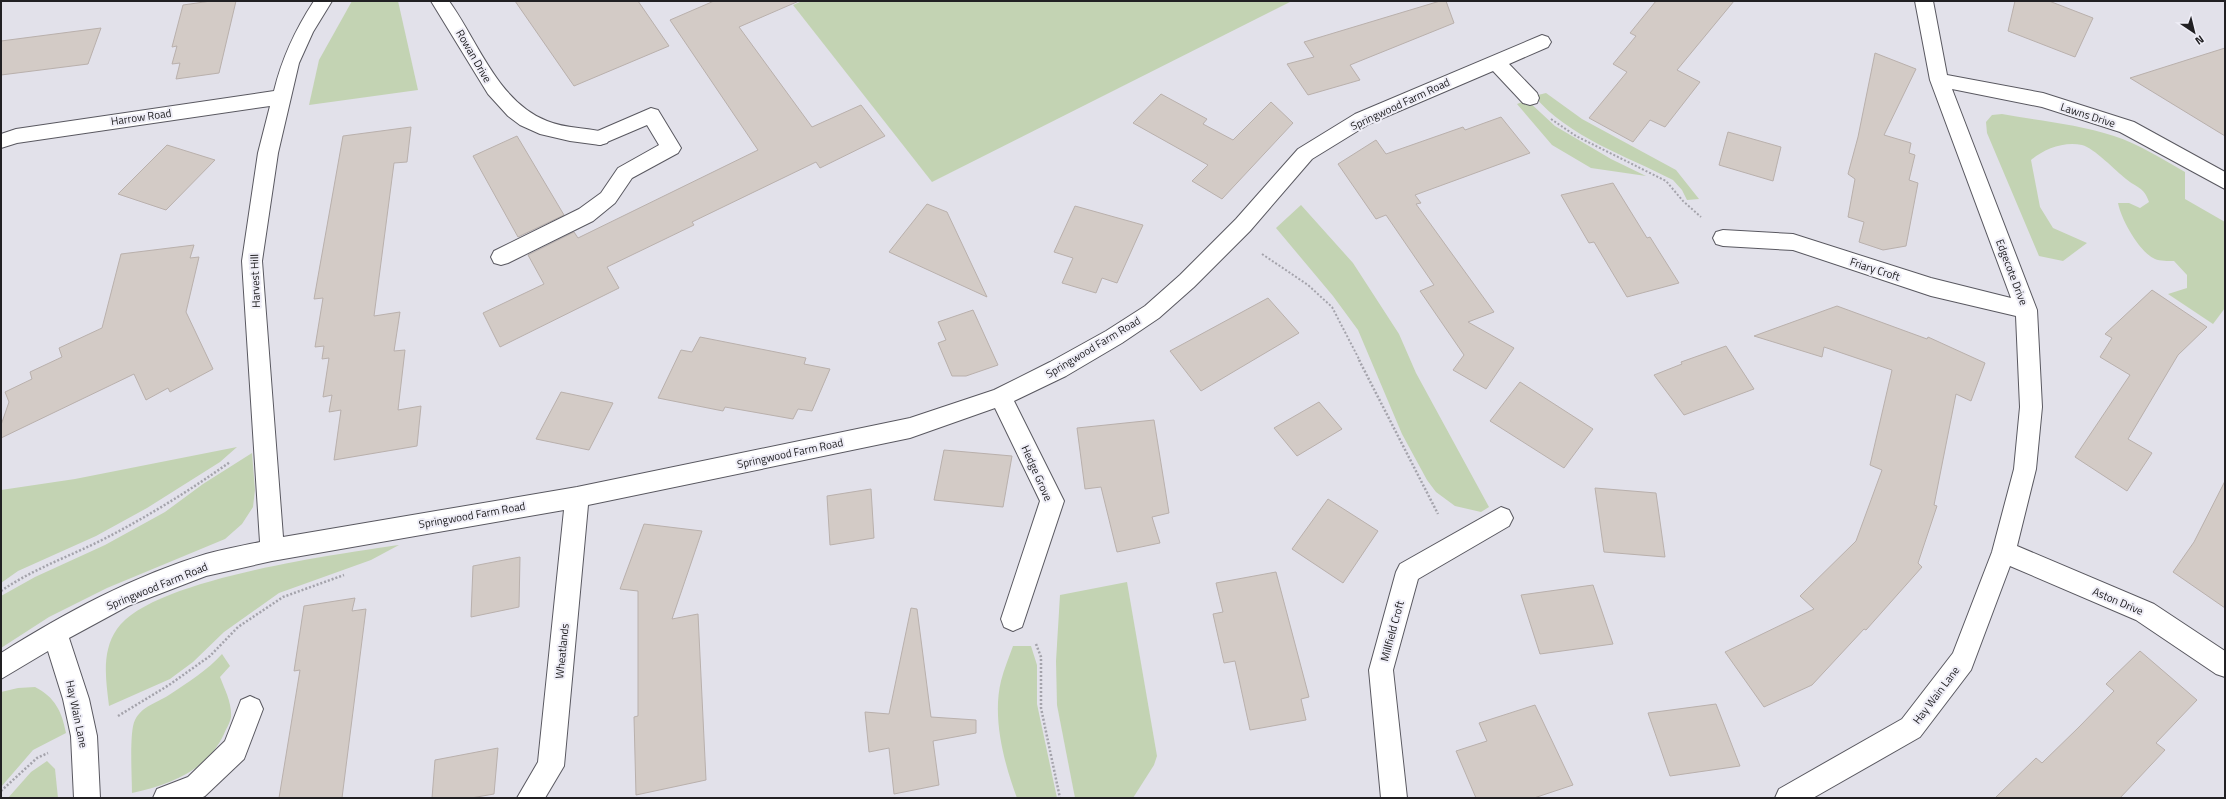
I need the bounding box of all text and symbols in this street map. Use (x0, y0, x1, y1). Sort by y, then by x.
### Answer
north arrow (2174, 12, 2214, 52)
street label: Rowan Drive (452, 27, 496, 86)
text: N (2192, 31, 2207, 49)
street label: Springwood Farm Road (1348, 74, 1452, 134)
street label: Lawns Drive (2059, 99, 2118, 131)
street label: Harrow Road (110, 105, 172, 129)
street label: Edgecote Drive (1992, 237, 2032, 308)
street label: Friary Croft (1848, 253, 1902, 285)
street label: Harvest Hill (246, 254, 264, 308)
street label: Springwood Farm Road (1043, 312, 1144, 382)
street label: Springwood Farm Road (736, 434, 845, 472)
street label: Hedge Grove (1018, 443, 1057, 504)
street label: Springwood Farm Road (417, 498, 527, 532)
street label: Springwood Farm Road (104, 558, 210, 614)
street label: Aston Drive (2090, 583, 2146, 619)
street label: Millfield Croft (1376, 599, 1408, 663)
street label: Wheatlands (551, 623, 573, 679)
street label: Hay Wain Lane (1909, 662, 1963, 727)
street label: Hay Wain Lane (62, 679, 92, 750)

